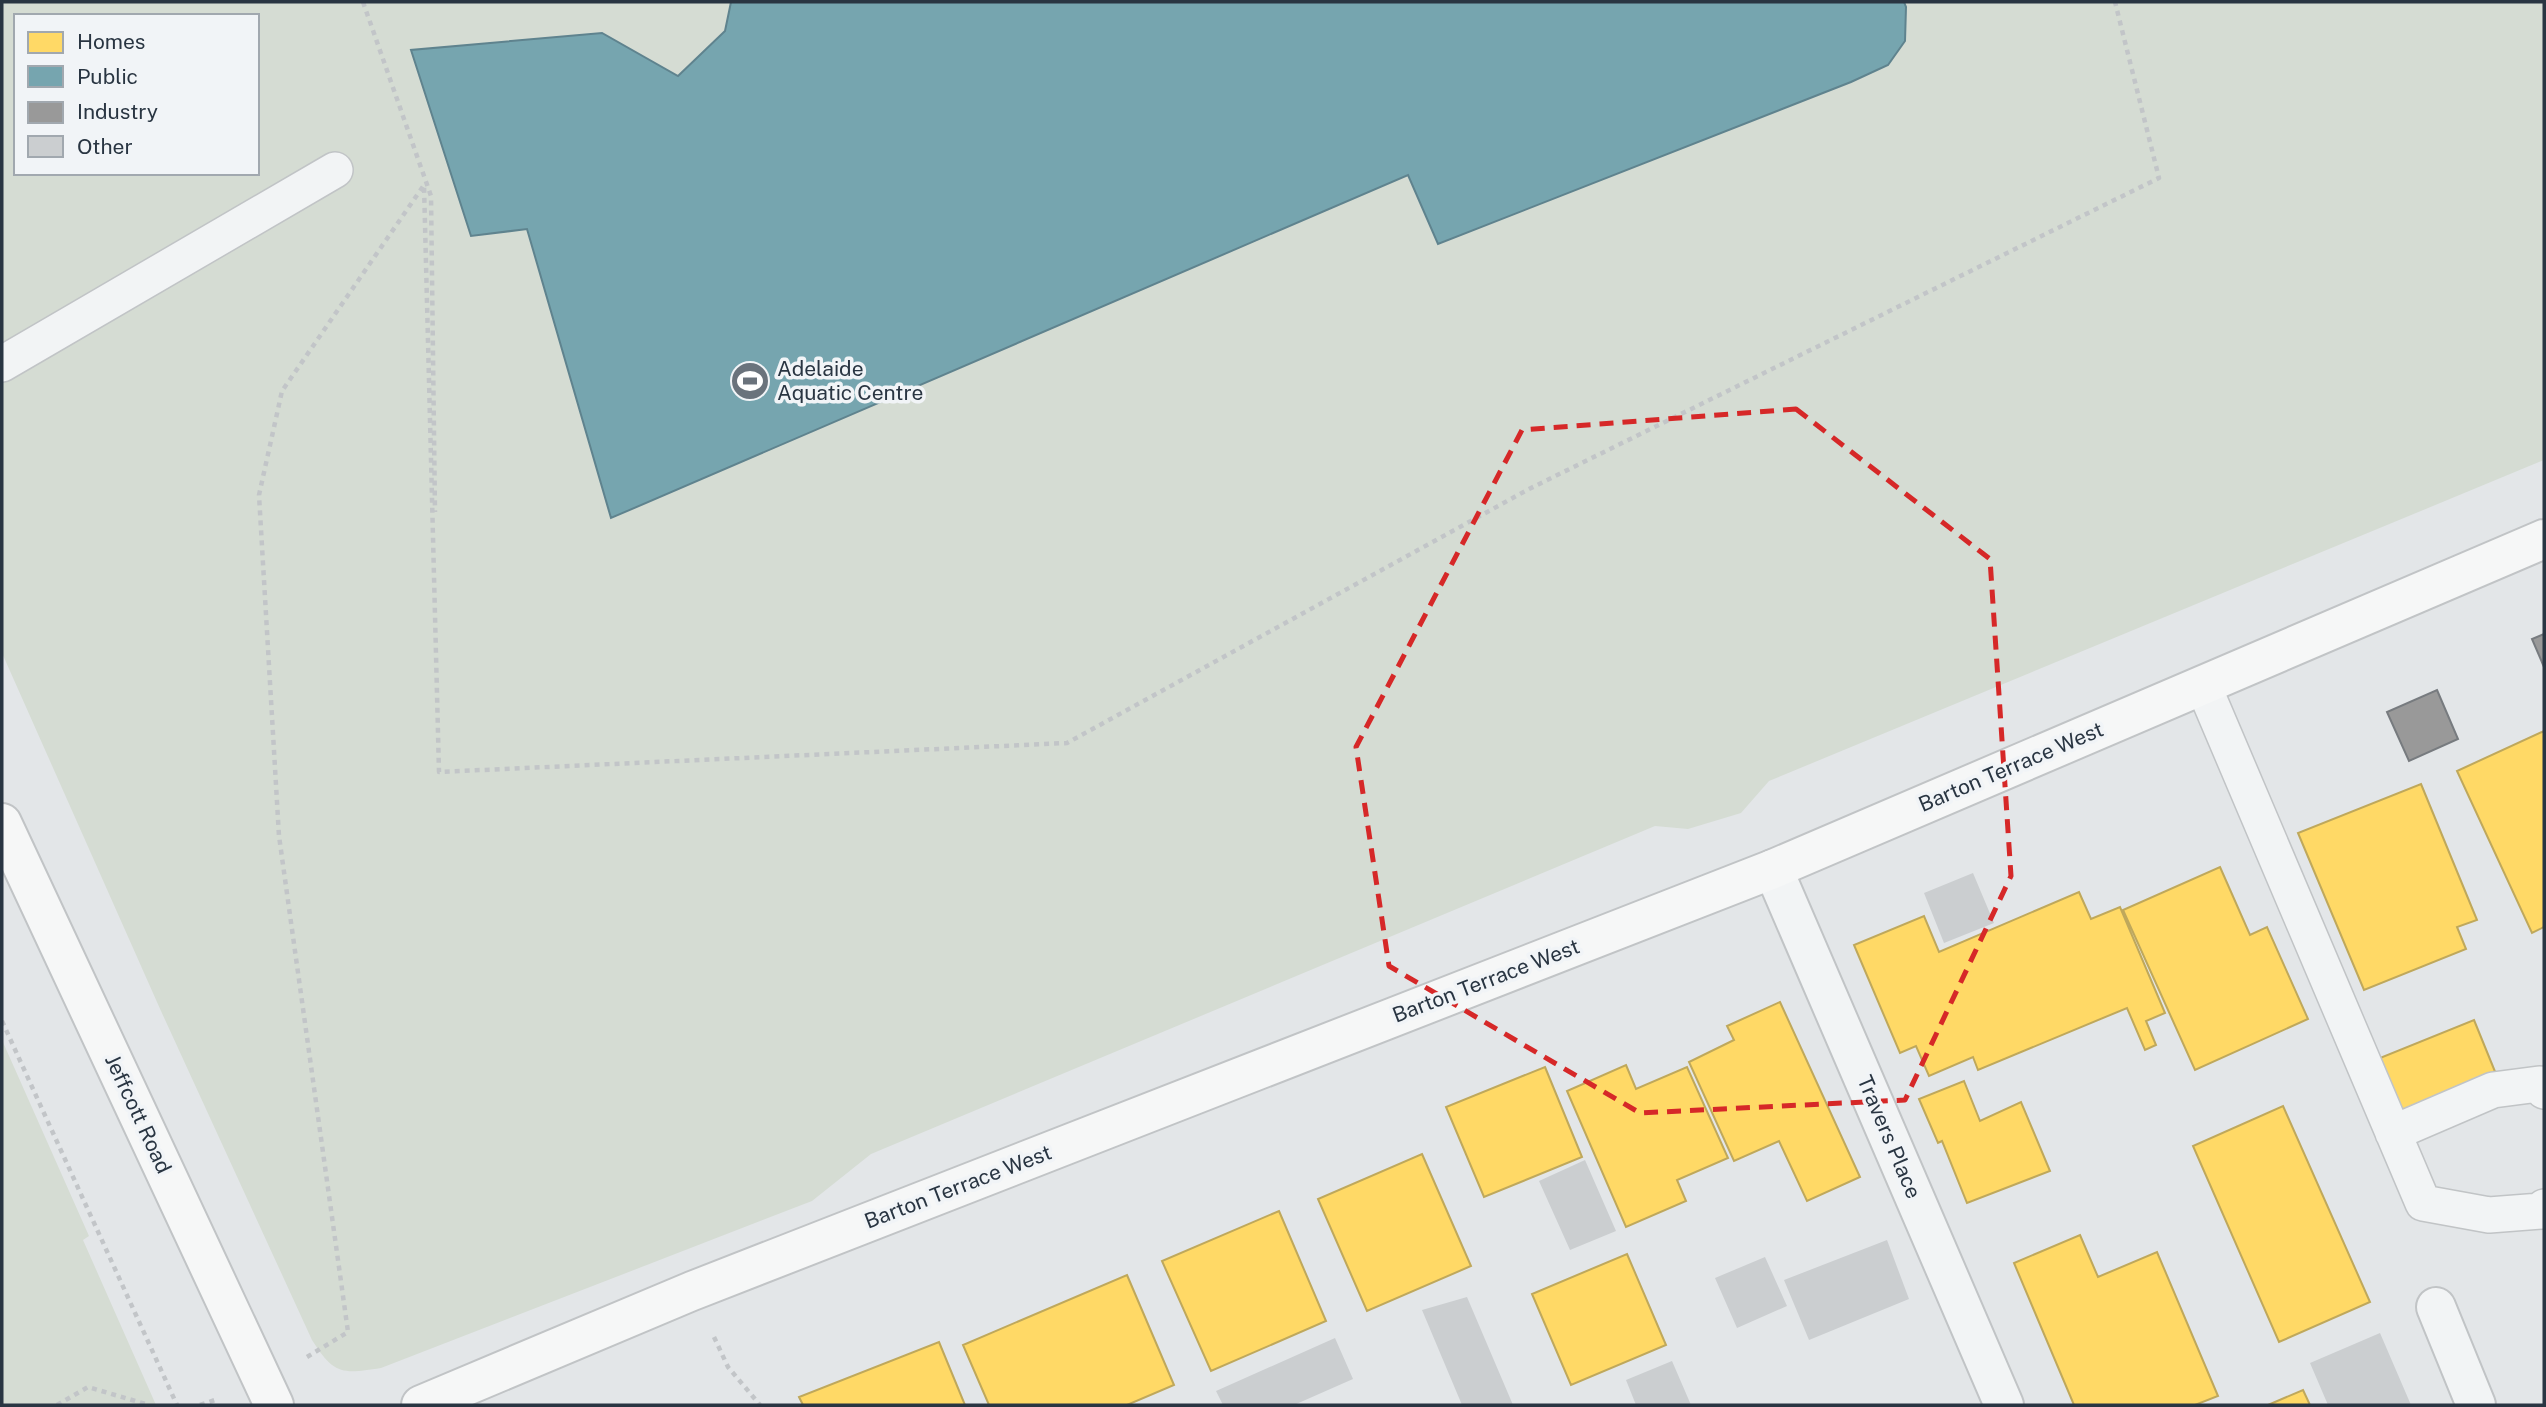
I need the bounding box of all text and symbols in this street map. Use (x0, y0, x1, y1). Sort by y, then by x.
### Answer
legend (14, 14, 259, 175)
text: Homes (77, 29, 145, 54)
text: Public (77, 64, 138, 89)
text: Industry (77, 99, 158, 124)
text: Other (77, 134, 133, 159)
place label: Adelaide Aquatic Centre (777, 356, 923, 405)
sports icon: Adelaide Aquatic Centre (729, 360, 771, 402)
street label: Barton Terrace West (1915, 716, 2107, 817)
street label: Barton Terrace West (1389, 933, 1583, 1028)
street label: Jeffcott Road (100, 1050, 177, 1177)
street label: Travers Place (1852, 1071, 1927, 1202)
street label: Barton Terrace West (861, 1139, 1055, 1234)

